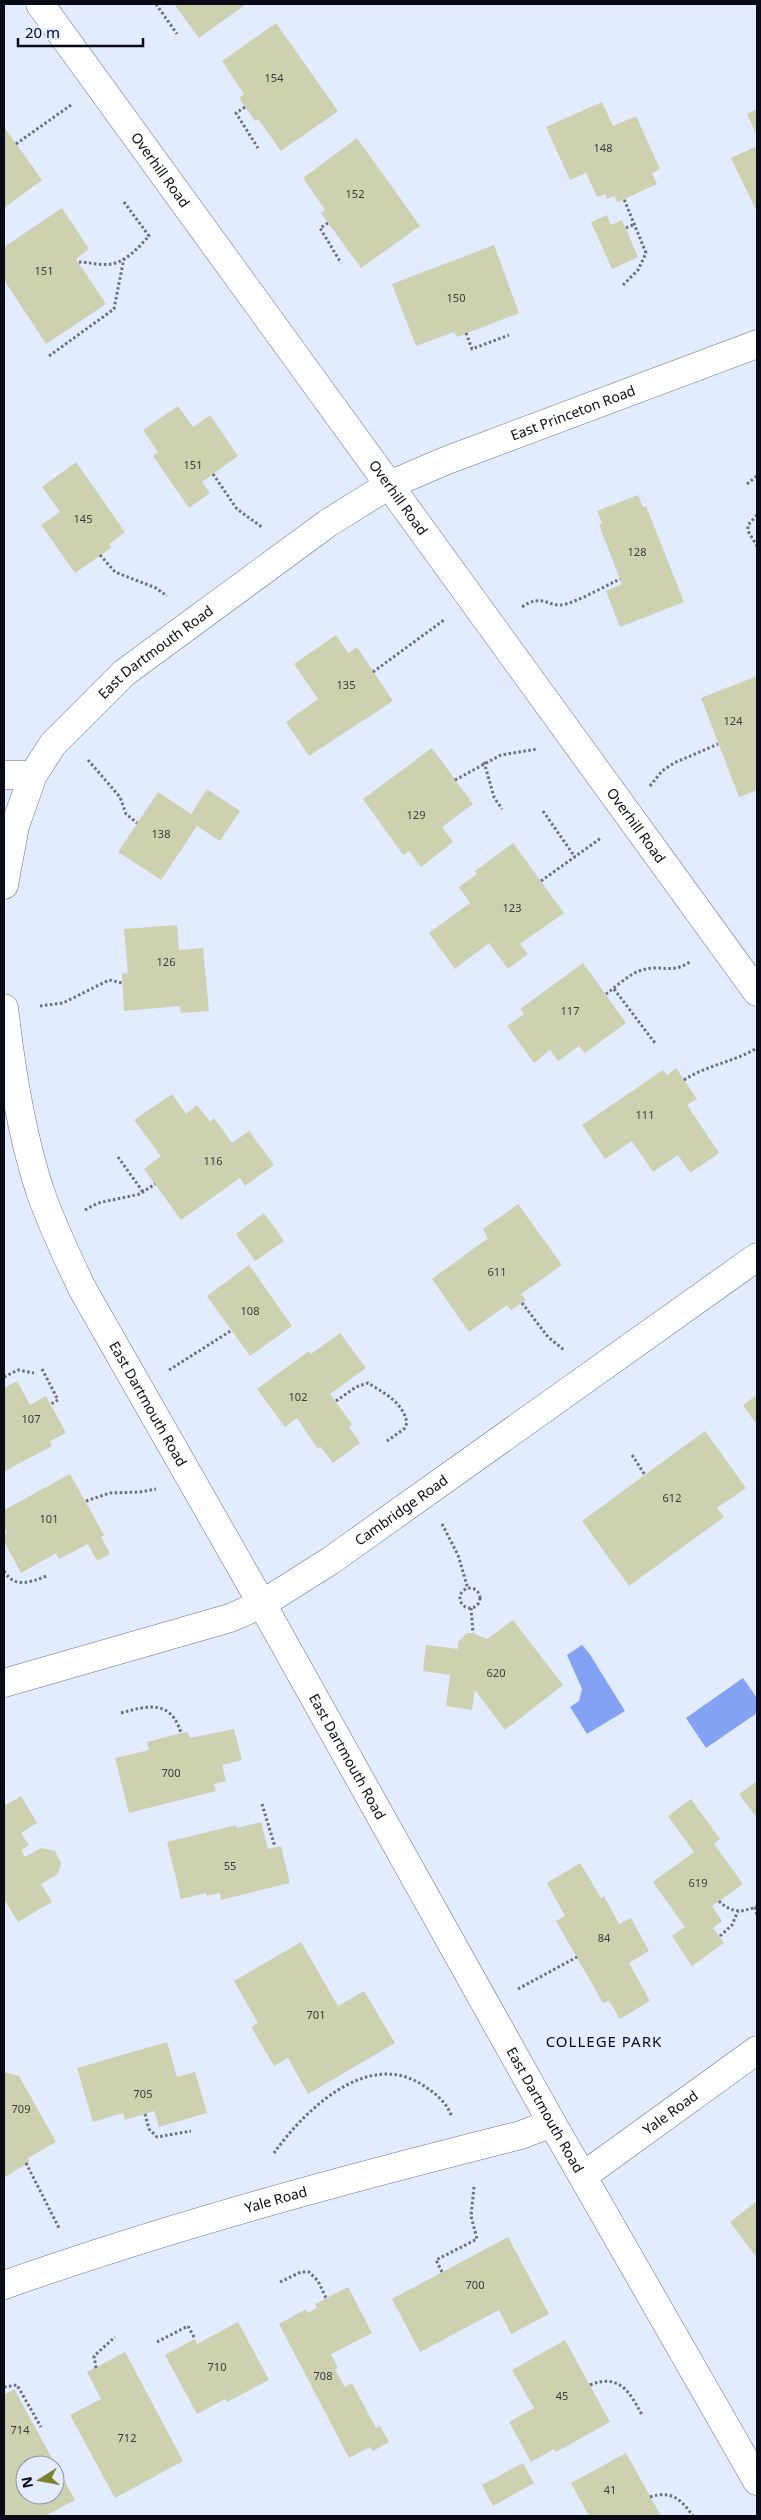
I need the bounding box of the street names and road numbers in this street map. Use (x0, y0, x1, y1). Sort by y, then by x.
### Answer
street label: Overhill Road (127, 128, 195, 211)
street label: East Princeton Road (508, 381, 638, 445)
street label: Overhill Road (365, 456, 432, 539)
street label: East Dartmouth Road (94, 601, 217, 703)
street label: Overhill Road (603, 784, 670, 867)
street label: East Dartmouth Road (105, 1338, 192, 1470)
street label: Cambridge Road (350, 1470, 451, 1550)
street label: East Dartmouth Road (305, 1690, 390, 1823)
street label: East Dartmouth Road (502, 2044, 588, 2176)
street label: Yale Road (639, 2086, 702, 2139)
street label: Yale Road (242, 2181, 309, 2217)

